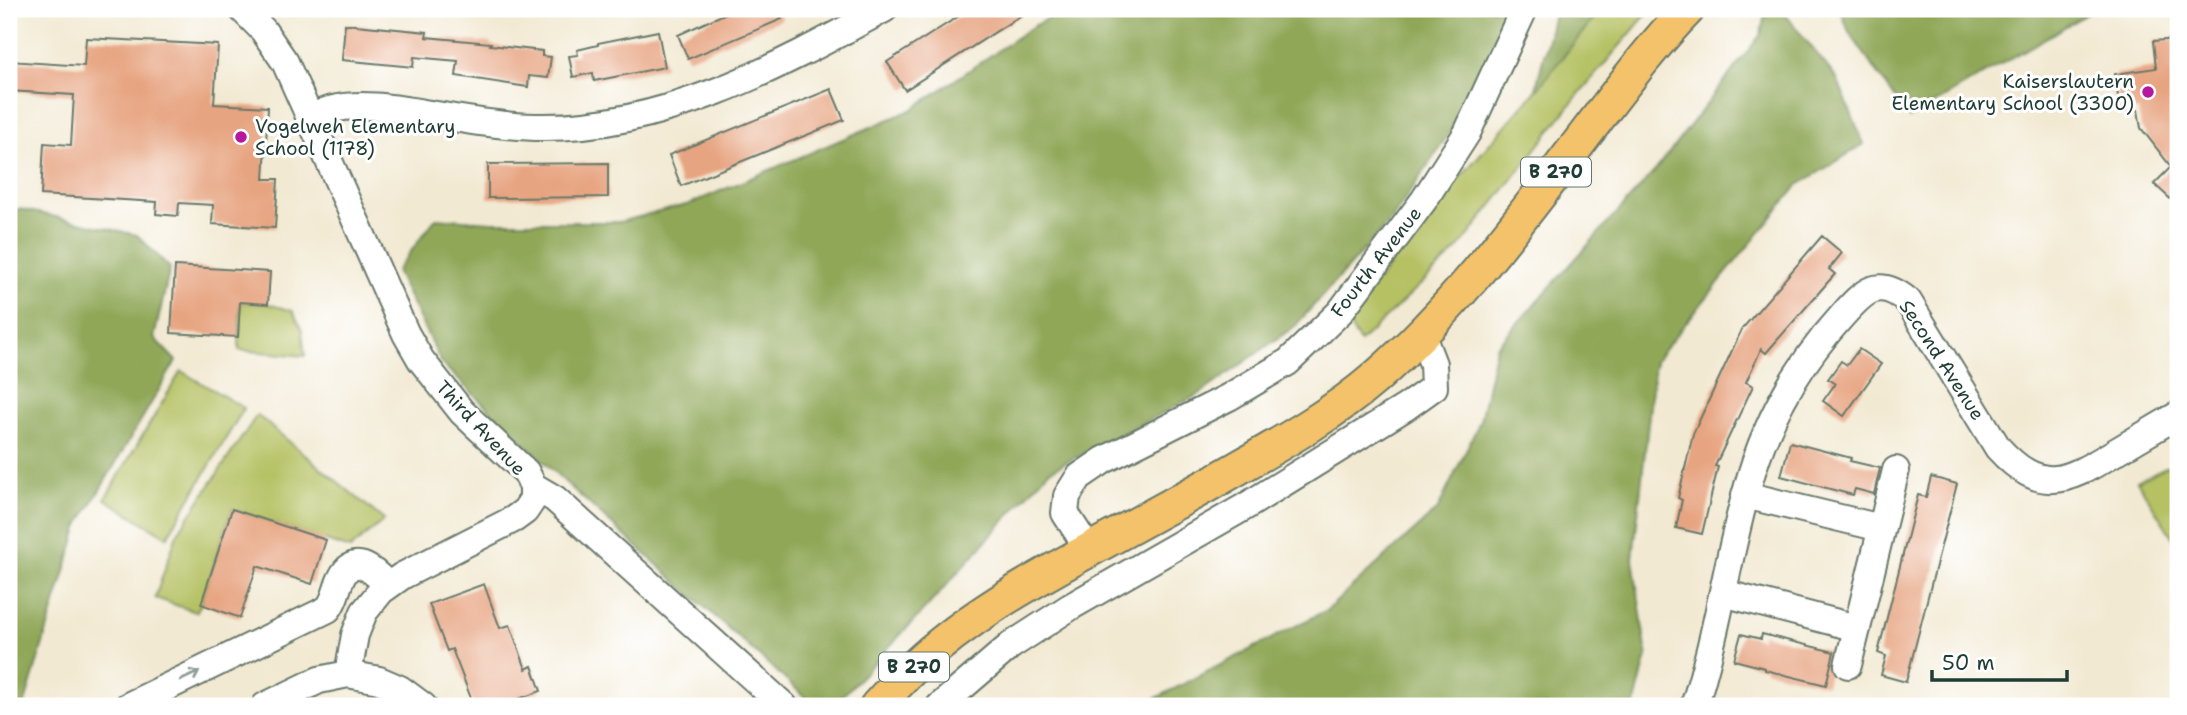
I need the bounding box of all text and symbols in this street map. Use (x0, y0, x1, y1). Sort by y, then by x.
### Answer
place label: Kaiserslautern Elementary School (3300) (1892, 69, 2134, 116)
marker: Kaiserslautern Elementary School (3300) (2140, 84, 2156, 100)
place label: Vogelweh Elementary School (1178) (255, 114, 456, 161)
marker: Vogelweh Elementary School (1178) (233, 129, 249, 145)
road number: B 270 (1521, 158, 1591, 187)
street label: Fourth Avenue (1325, 202, 1427, 322)
street label: Second Avenue (1894, 295, 1990, 425)
street label: Third Avenue (430, 375, 532, 481)
scale bar (1932, 638, 2066, 682)
text: 50 m (1942, 649, 1995, 677)
road number: B 270 (879, 652, 949, 682)
one-way arrow (179, 669, 200, 682)

